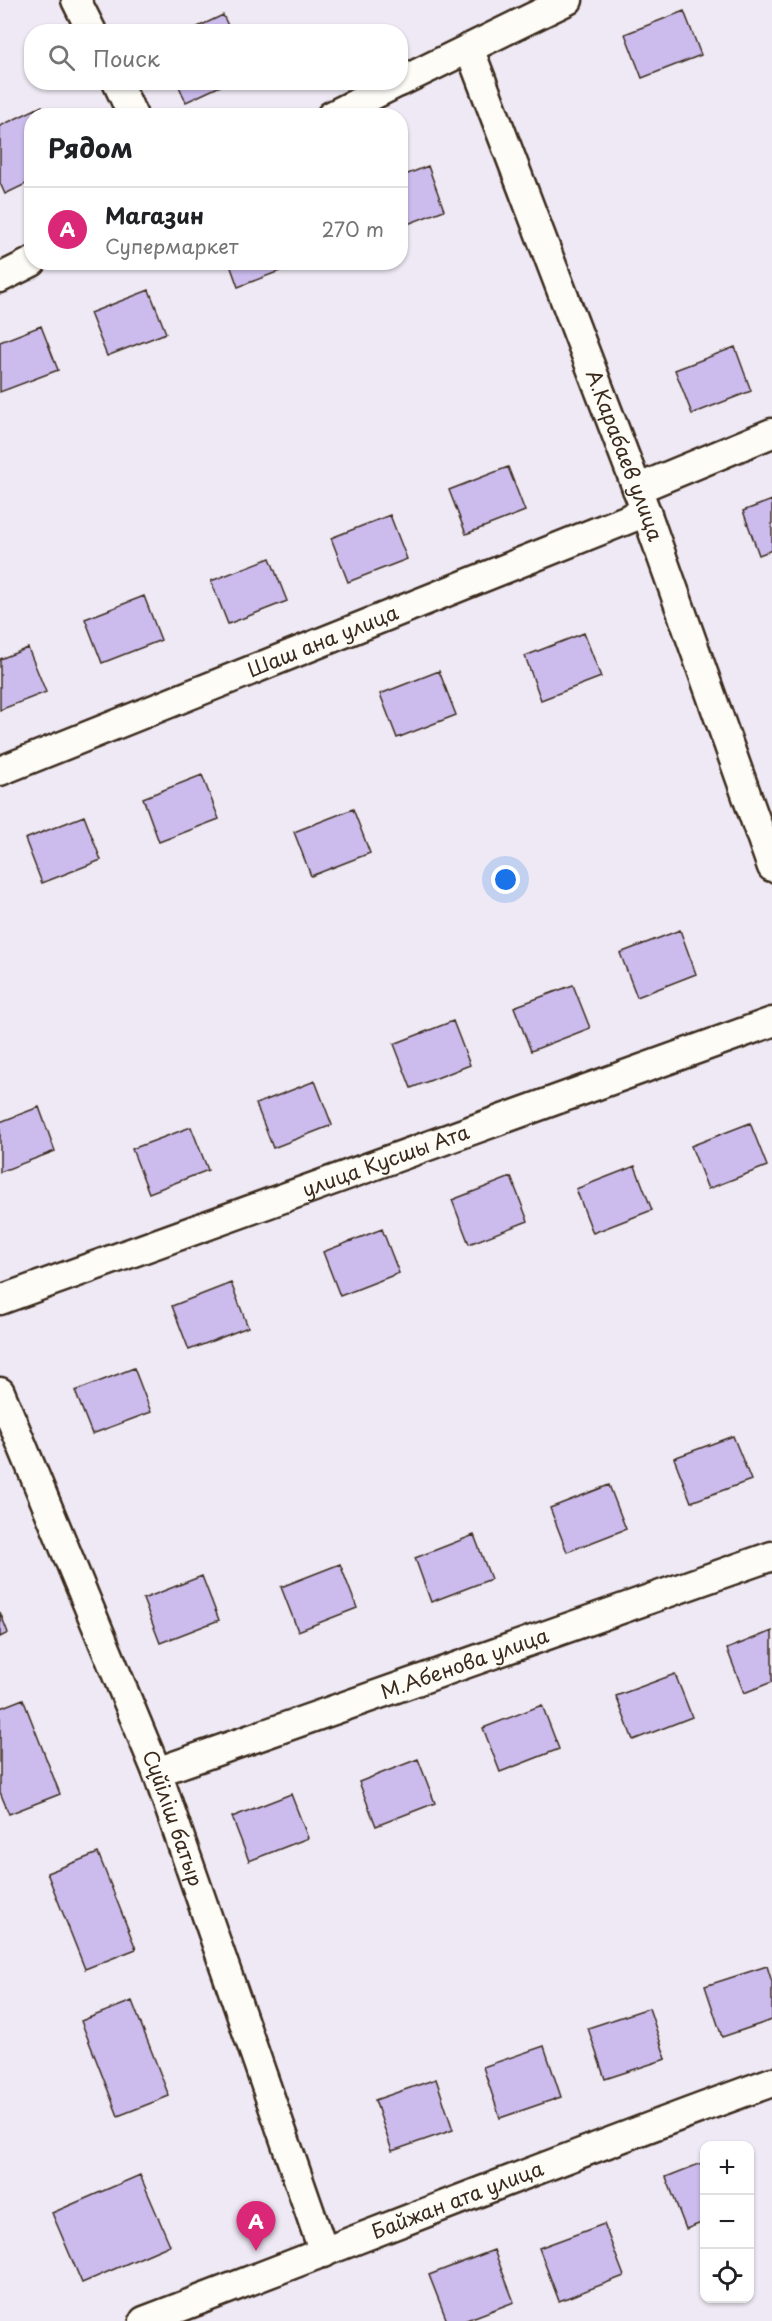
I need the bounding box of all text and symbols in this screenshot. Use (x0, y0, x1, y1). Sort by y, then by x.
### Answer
search box (24, 24, 408, 90)
icon: search (45, 41, 78, 74)
text: Поиск (93, 41, 160, 74)
text: Рядом (48, 128, 133, 167)
text: Магазин (105, 198, 204, 231)
text: A (60, 214, 75, 244)
text: 270 m (321, 214, 384, 244)
text: Супермаркет (105, 231, 238, 261)
street label: А.Карабаев улица (579, 365, 671, 545)
street label: Шаш ана улица (243, 597, 403, 684)
your location (491, 865, 520, 894)
street label: улица Кусшы Ата (298, 1116, 474, 1204)
street label: М.Абенова улица (376, 1619, 553, 1706)
street label: Сүйіліш батыр (135, 1745, 212, 1890)
map controls (700, 2141, 754, 2303)
button: + (700, 2141, 754, 2195)
street label: Байжан ата улица (367, 2153, 548, 2246)
button: − (700, 2195, 754, 2249)
pin: A (236, 2202, 276, 2251)
button: locate (700, 2249, 754, 2303)

